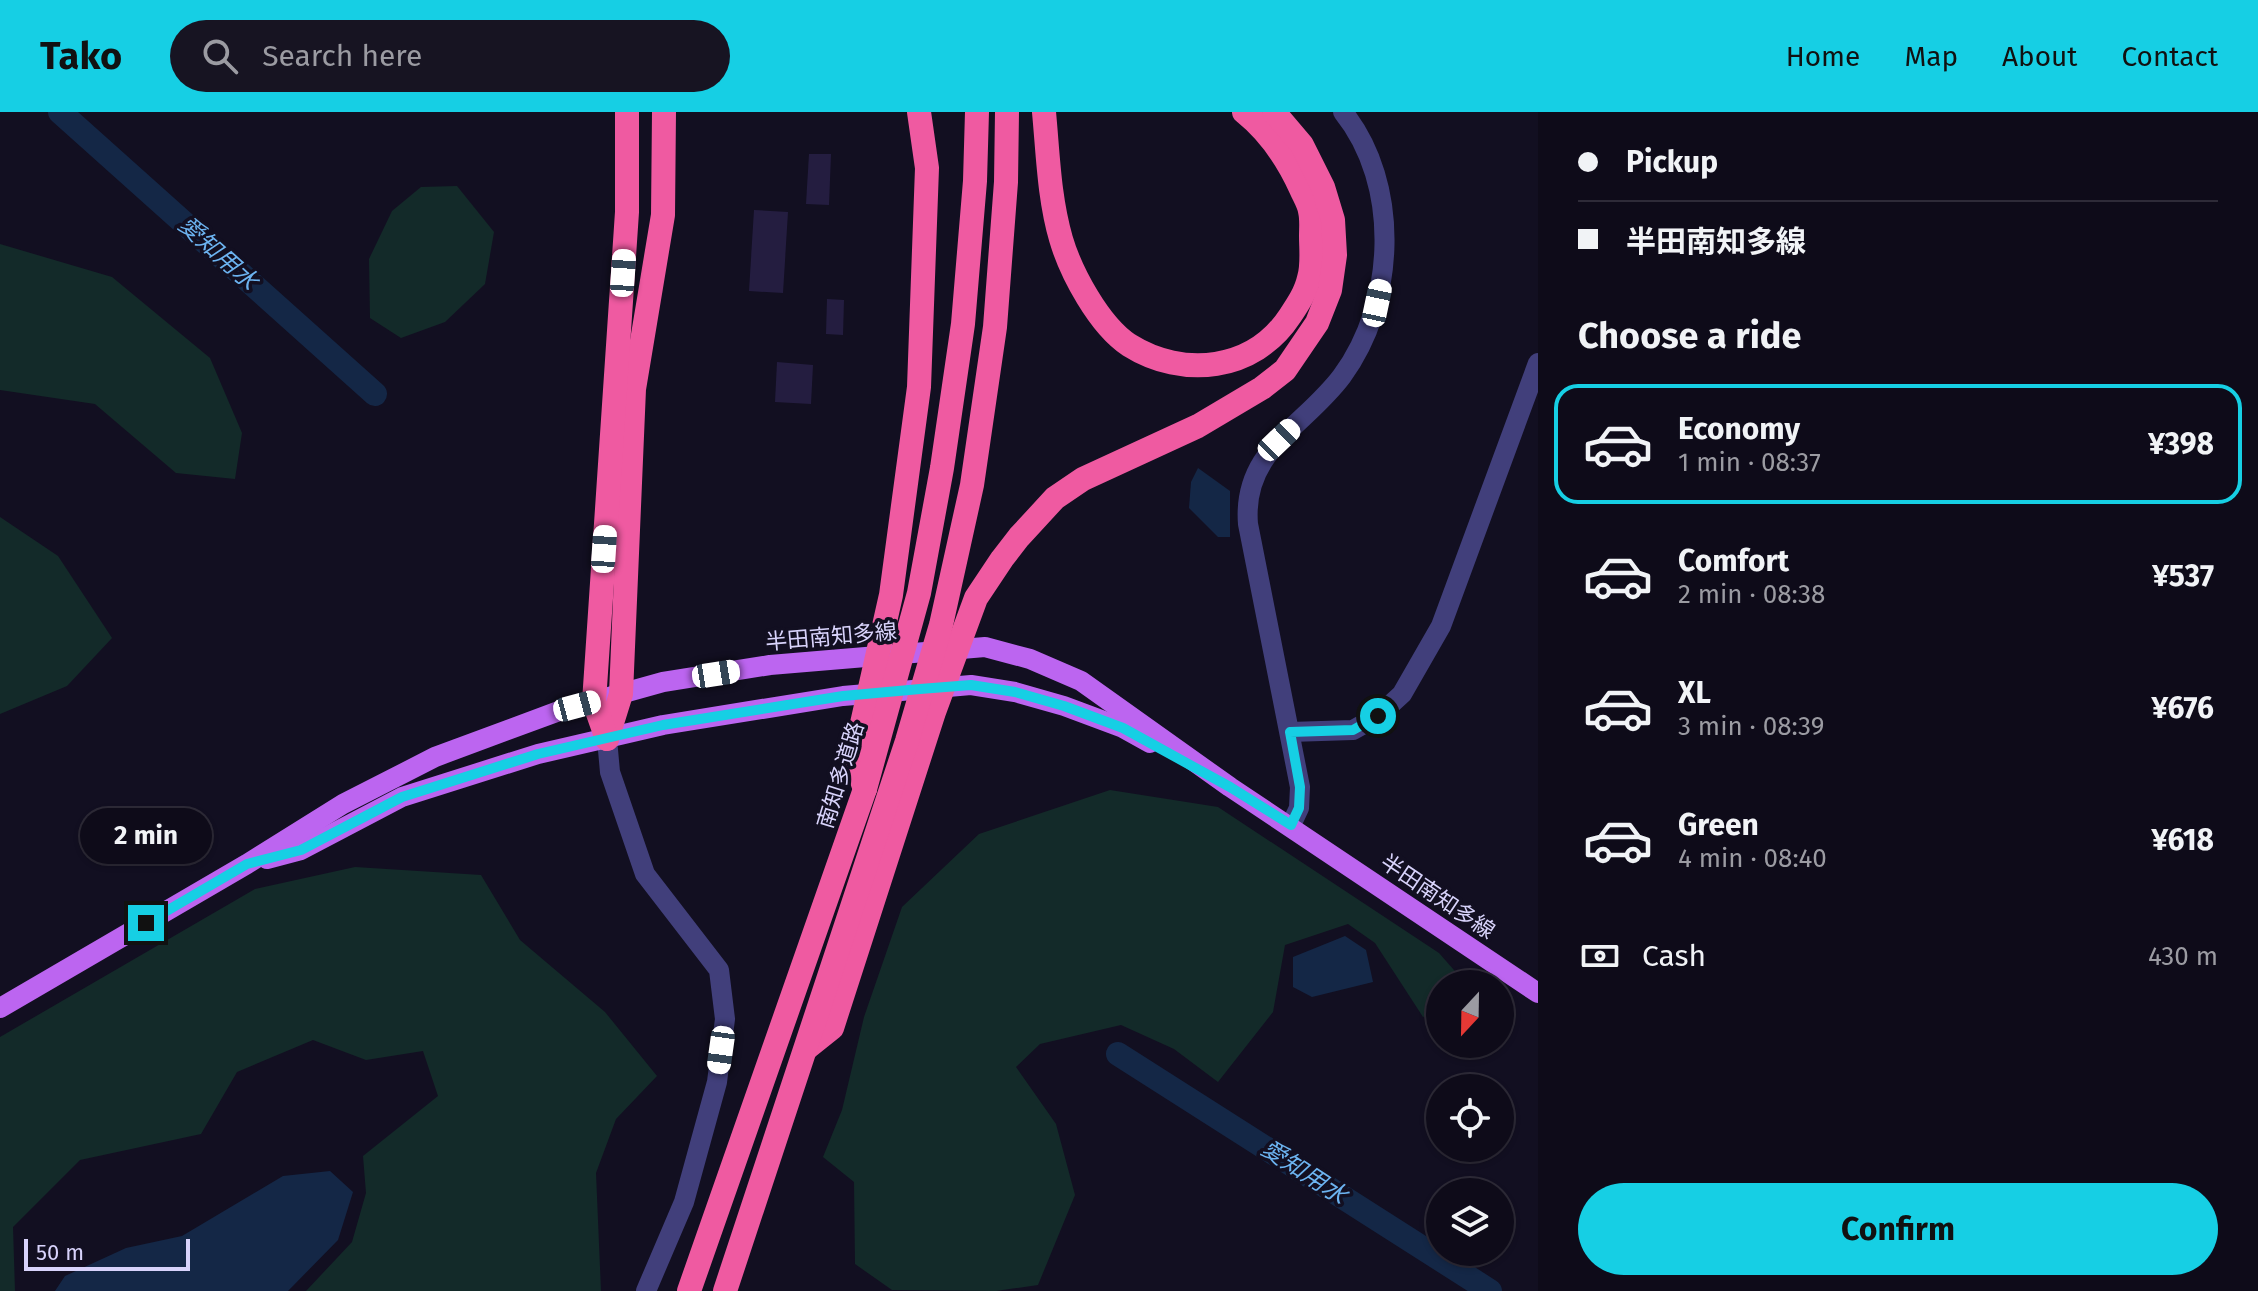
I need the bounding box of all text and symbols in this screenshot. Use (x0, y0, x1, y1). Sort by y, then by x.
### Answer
search box (170, 20, 730, 92)
text: Tako (40, 33, 122, 79)
icon: search (198, 34, 242, 78)
text: Search here (262, 38, 422, 74)
text: Home (1786, 40, 1860, 73)
text: Map (1904, 40, 1958, 73)
text: About (2002, 40, 2077, 73)
text: Contact (2121, 40, 2218, 73)
text: Pickup (1626, 144, 1718, 180)
water label: 愛知用水 (173, 210, 265, 298)
text: 半田南知多線 (1626, 224, 1806, 260)
car (609, 248, 637, 298)
car (1360, 277, 1394, 329)
text: Choose a ride (1578, 314, 1801, 358)
icon: car (1582, 408, 1654, 480)
text: Economy (1678, 411, 1800, 447)
car (1253, 415, 1305, 465)
text: ¥398 (2148, 426, 2214, 462)
text: 1 min · 08:37 (1678, 447, 1821, 478)
car (590, 524, 618, 574)
icon: car (1582, 540, 1654, 612)
text: Comfort (1678, 543, 1789, 579)
text: ¥537 (2152, 558, 2214, 594)
text: 2 min · 08:38 (1678, 579, 1825, 610)
street label: 半田南知多線 (764, 617, 898, 656)
car (690, 658, 742, 690)
icon: car (1582, 672, 1654, 744)
text: XL (1678, 675, 1711, 711)
car (551, 688, 603, 724)
text: ¥676 (2151, 690, 2214, 726)
route start (1360, 698, 1396, 734)
text: 3 min · 08:39 (1678, 711, 1824, 742)
street label: 南知多道路 (811, 719, 869, 832)
icon: car (1582, 804, 1654, 876)
callout: 2 min (80, 807, 212, 863)
text: Green (1678, 807, 1759, 843)
text: 2 min (114, 820, 178, 851)
text: ¥618 (2151, 822, 2214, 858)
text: 4 min · 08:40 (1678, 843, 1827, 874)
street label: 半田南知多線 (1375, 848, 1500, 945)
route end (128, 905, 164, 941)
icon: cash (1578, 934, 1622, 978)
text: Cash (1642, 938, 1706, 974)
text: 430 m (2148, 941, 2218, 972)
north arrow (1426, 970, 1514, 1058)
map controls (1426, 970, 1514, 1266)
car (706, 1025, 736, 1075)
button: locate (1426, 1074, 1514, 1162)
water label: 愛知用水 (1256, 1134, 1354, 1212)
button: layers (1426, 1178, 1514, 1266)
button: Confirm (1578, 1183, 2218, 1275)
scale bar (24, 1235, 190, 1271)
text: 50 m (36, 1239, 84, 1266)

